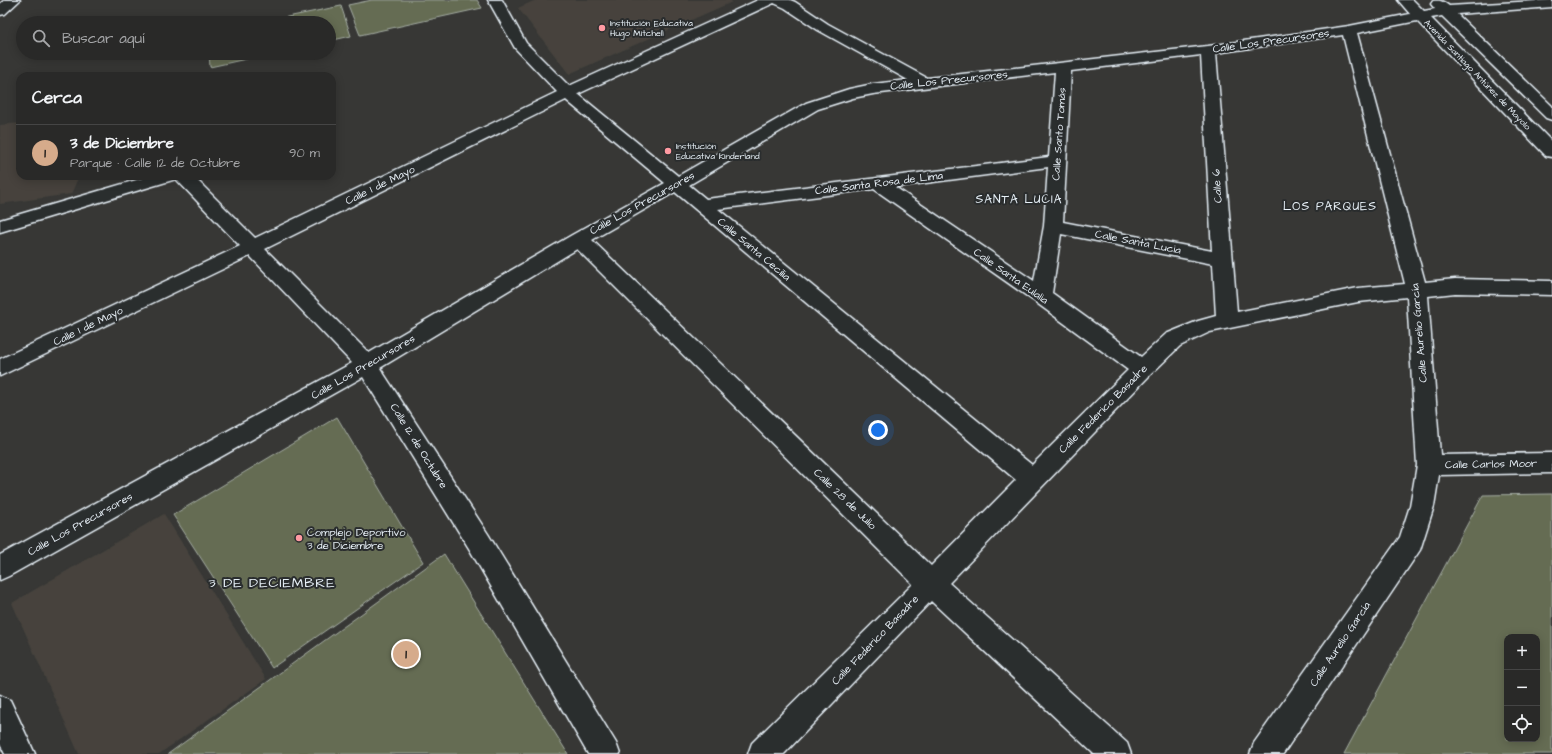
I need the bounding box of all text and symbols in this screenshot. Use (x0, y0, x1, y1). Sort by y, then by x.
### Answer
search box (16, 16, 336, 60)
place label: Institución Educativa Hugo Mitchell (610, 17, 693, 40)
street label: Avenida Santiago Antúnez de Mayolo (1421, 17, 1533, 133)
marker: Institución Educativa Hugo Mitchell (597, 23, 607, 33)
street label: Calle Los Precursores (1212, 25, 1331, 57)
icon: search (30, 27, 52, 49)
text: Buscar aquí (62, 28, 144, 49)
street label: Calle Los Precursores (890, 66, 1009, 94)
text: Cerca (32, 86, 82, 110)
street label: Calle Santo Tomás (1048, 87, 1070, 181)
text: 3 de Diciembre (70, 133, 174, 154)
place label: Institución Educativa Kinderland (676, 140, 760, 163)
text: 1 (44, 144, 46, 162)
text: 90 m (289, 144, 320, 162)
marker: Institución Educativa Kinderland (663, 146, 673, 156)
text: Parque · Calle 12 de Octubre (70, 154, 240, 172)
street label: Calle 1 de Mayo (343, 161, 419, 209)
street label: Calle Los Precursores (587, 168, 698, 238)
street label: Calle Santa Rosa de Lima (814, 168, 944, 198)
street label: Calle 6 (1208, 168, 1226, 204)
district label: SANTA LUCIA (976, 191, 1062, 208)
district label: LOS PARQUES (1283, 198, 1377, 215)
street label: Calle Santa Cecilia (714, 214, 794, 284)
street label: Calle Santa Lucia (1094, 226, 1183, 258)
street label: Calle Santa Eulalia (971, 245, 1052, 308)
street label: Calle Aurelio García (1407, 282, 1431, 383)
street label: Calle 1 de Mayo (51, 302, 127, 350)
street label: Calle Los Precursores (308, 331, 418, 403)
street label: Calle Federico Basadre (1055, 361, 1151, 457)
street label: Calle 12 de Octubre (387, 401, 451, 492)
your location (868, 420, 888, 440)
street label: Calle Carlos Moor (1445, 456, 1537, 472)
street label: Calle 28 de Julio (810, 465, 880, 533)
street label: Calle Los Precursores (25, 489, 136, 559)
place label: Complejo Deportivo 3 de Diciembre (307, 525, 406, 553)
marker: Complejo Deportivo 3 de Diciembre (294, 533, 304, 543)
district label: 3 DE DECIEMBRE (208, 573, 336, 593)
street label: Calle Federico Basadre (828, 592, 922, 688)
street label: Calle Aurelio García (1306, 598, 1374, 689)
map controls (1504, 634, 1540, 742)
button: + (1504, 634, 1540, 670)
pin: 1 (393, 639, 419, 669)
button: − (1504, 670, 1540, 706)
button: locate (1504, 706, 1540, 742)

